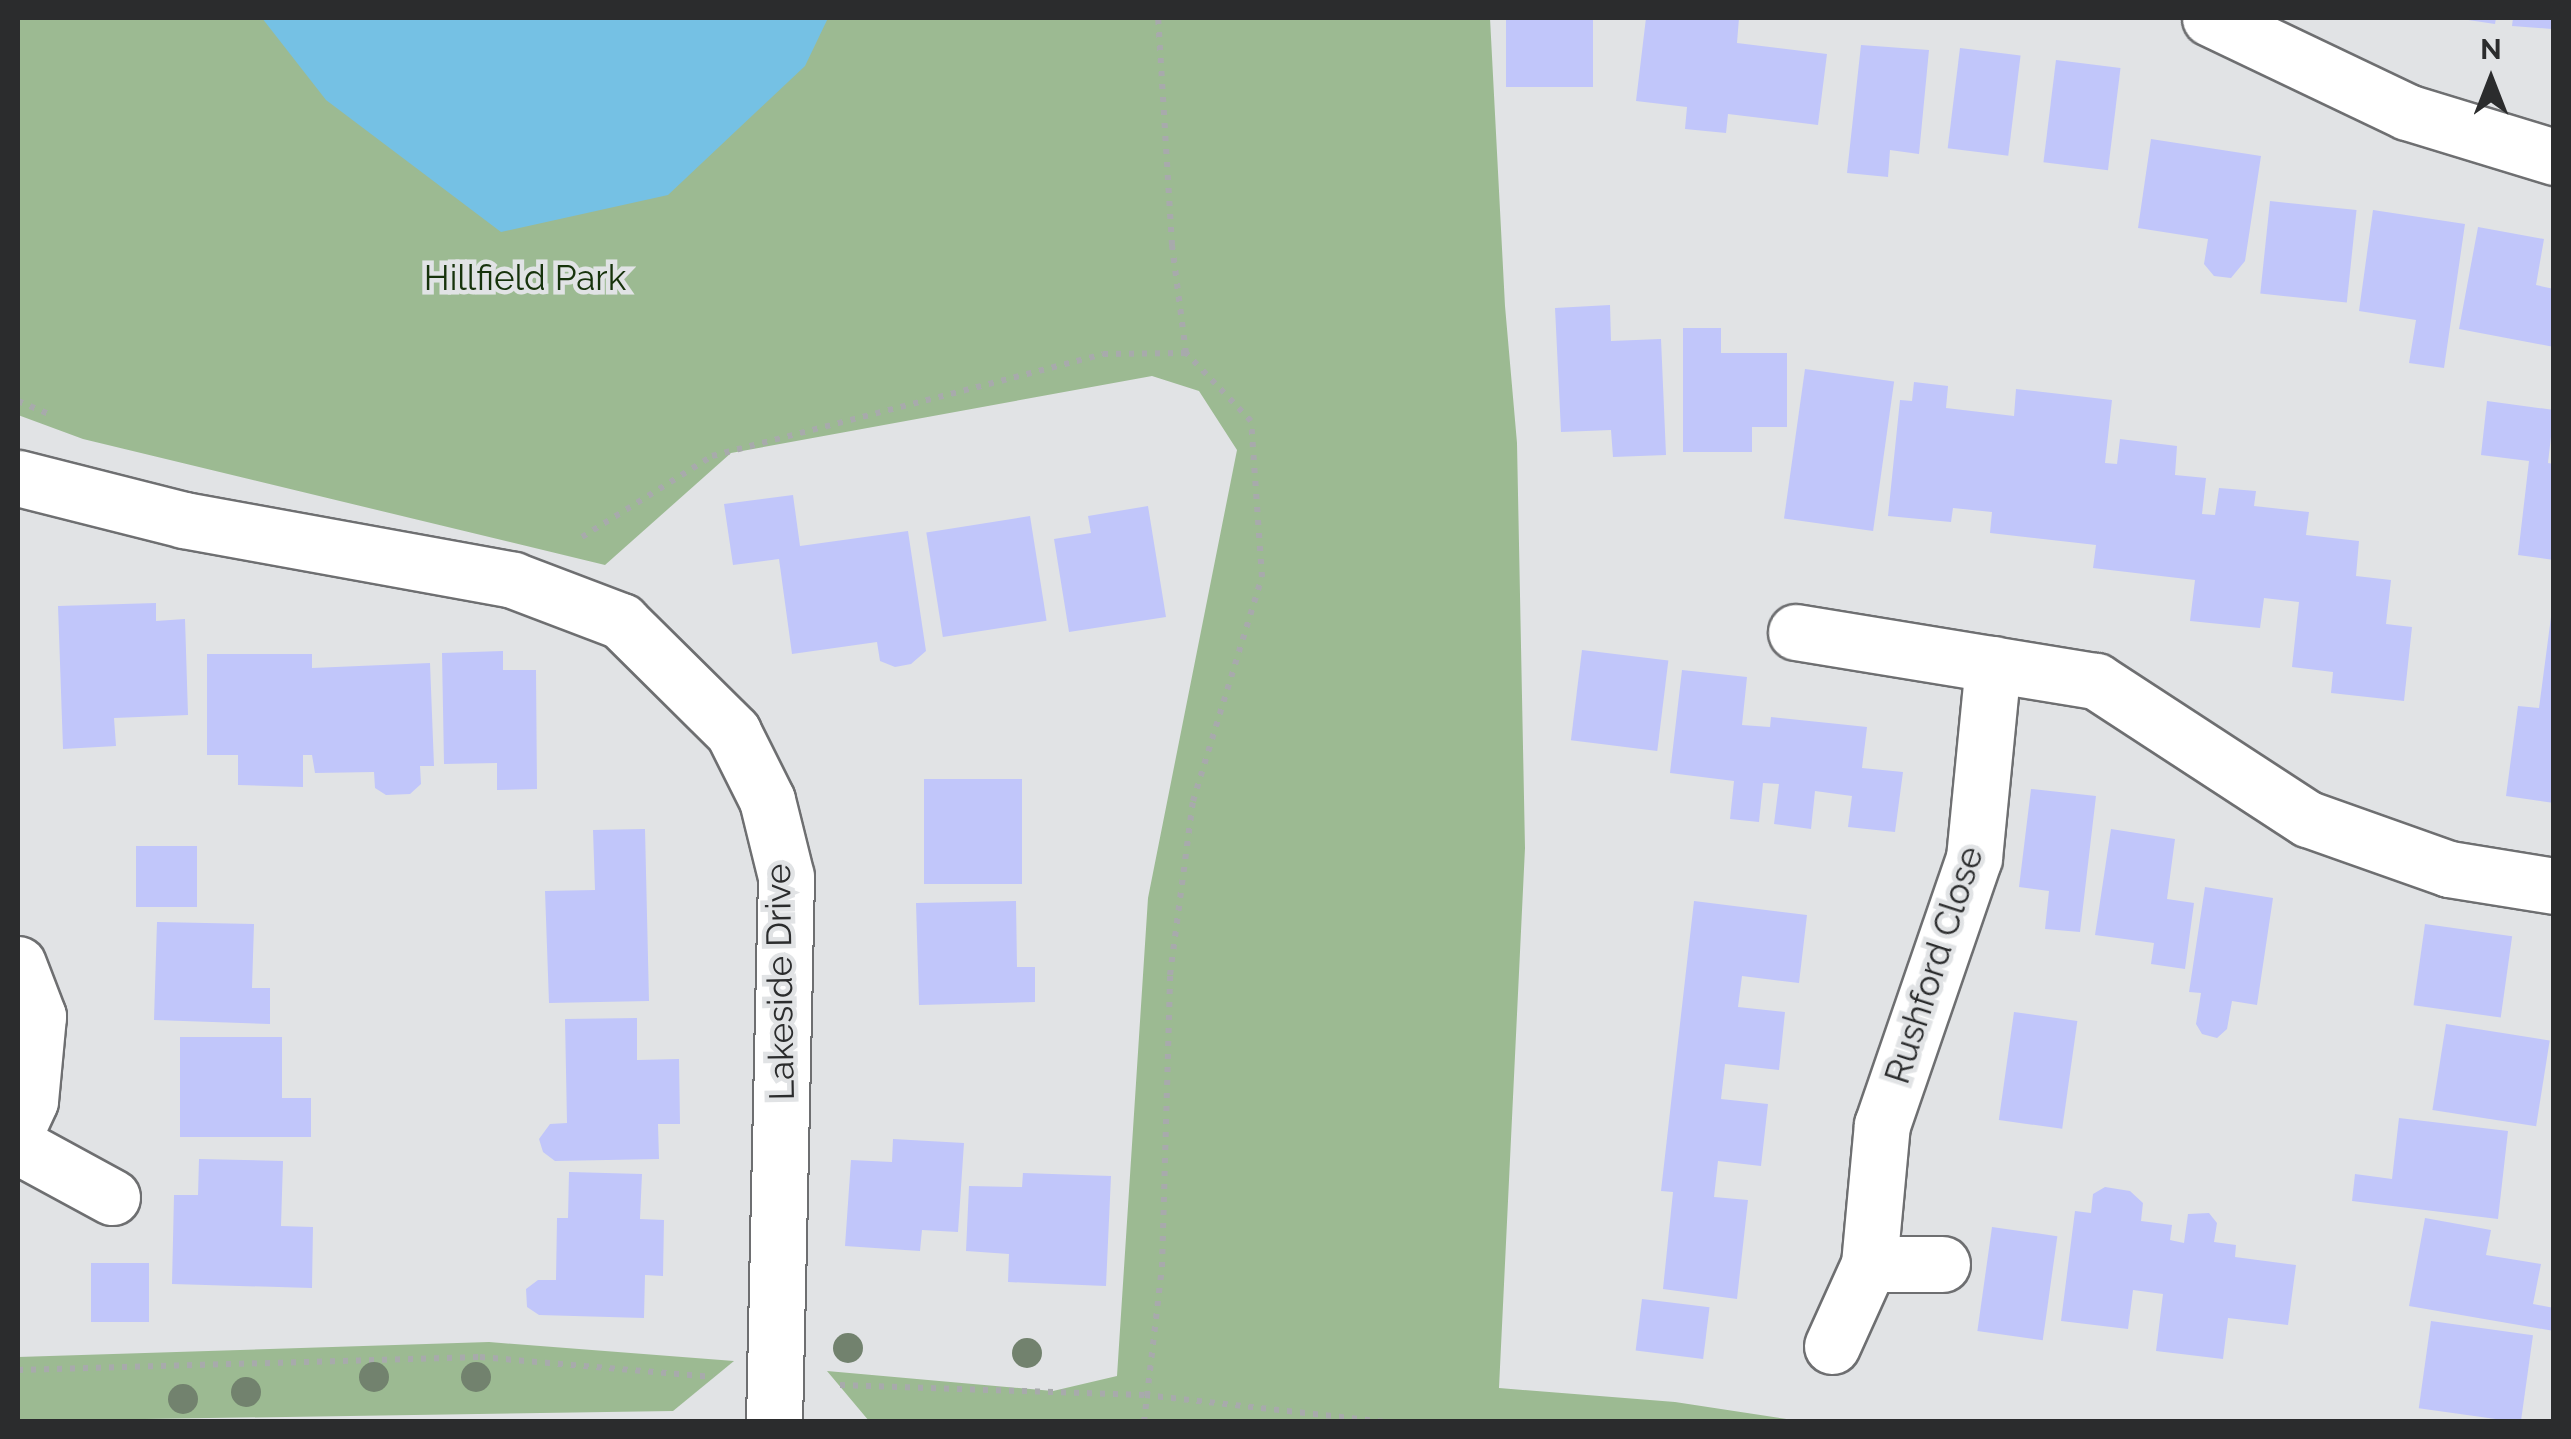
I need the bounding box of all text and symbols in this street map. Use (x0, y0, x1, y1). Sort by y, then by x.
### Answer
north arrow (2441, 30, 2541, 130)
text: N (2480, 33, 2502, 66)
park label: Hillfield Park (424, 257, 626, 299)
street label: Rushford Close (1876, 841, 1992, 1089)
street label: Lakeside Drive (757, 863, 803, 1101)

